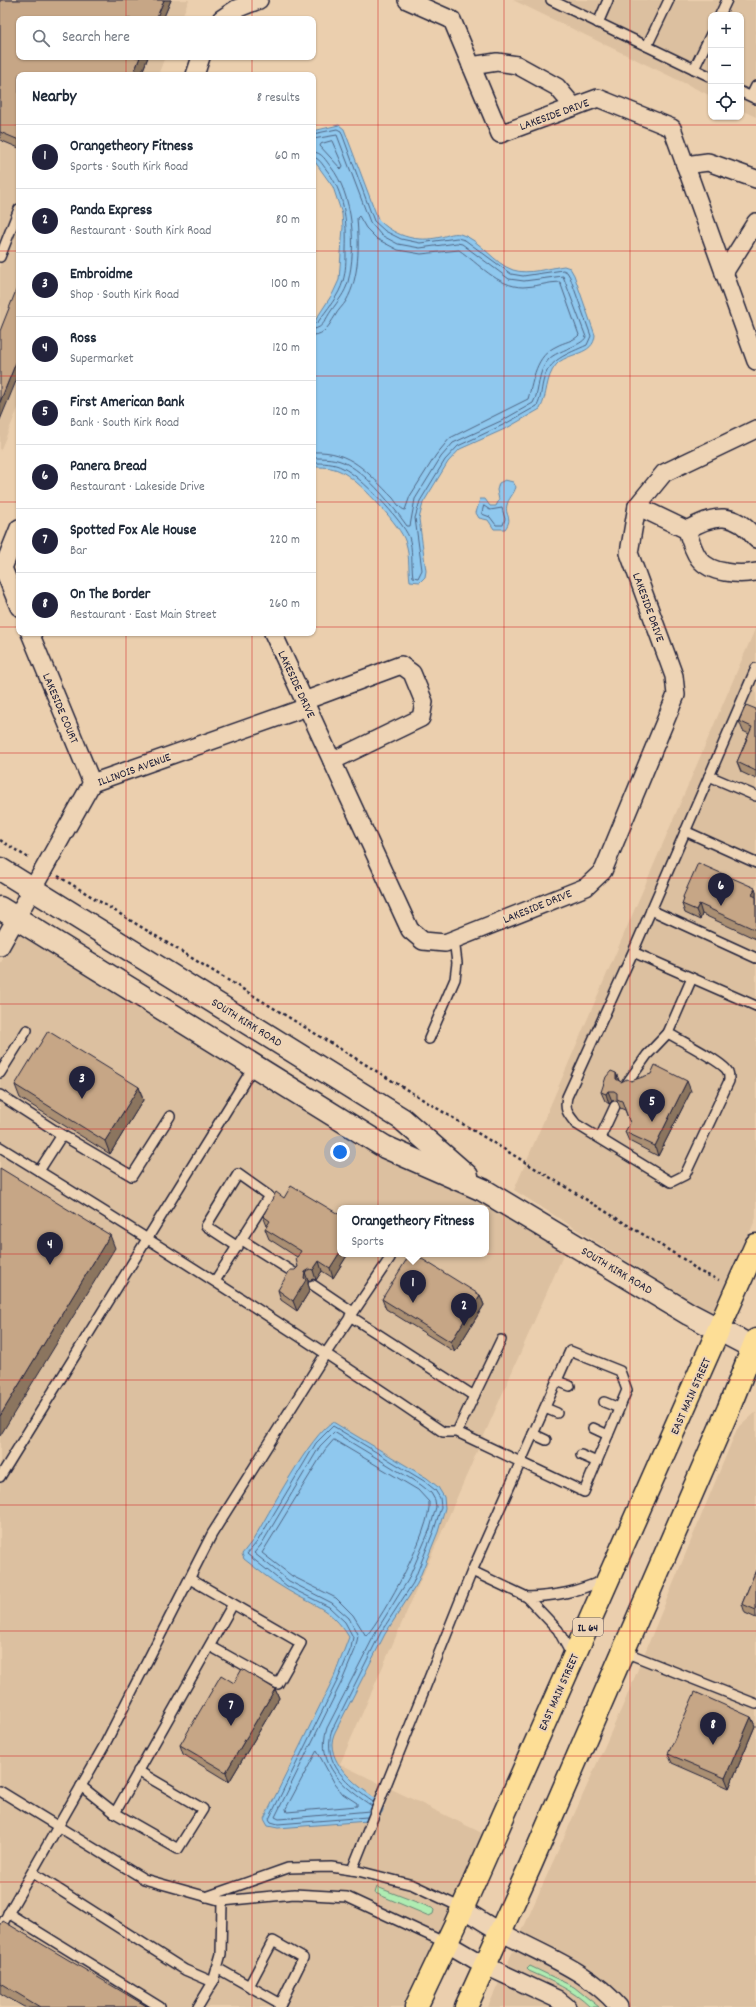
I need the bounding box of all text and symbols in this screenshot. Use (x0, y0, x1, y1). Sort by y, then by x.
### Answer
map controls (708, 12, 744, 120)
button: + (708, 12, 744, 48)
search box (16, 16, 316, 60)
icon: search (30, 27, 52, 49)
text: Search here (62, 27, 130, 49)
button: − (708, 48, 744, 84)
button: locate (708, 84, 744, 120)
text: Nearby (32, 86, 76, 110)
text: 8 results (257, 89, 300, 108)
street label: LAKESIDE DRIVE (517, 95, 592, 136)
text: Orangetheory Fitness (70, 136, 193, 158)
text: 1 (44, 147, 46, 166)
text: 60 m (275, 147, 300, 166)
text: Sports · South Kirk Road (70, 158, 188, 177)
text: Panda Express (70, 200, 152, 222)
text: 2 (42, 211, 48, 230)
text: 80 m (276, 211, 300, 230)
text: Restaurant · South Kirk Road (70, 222, 211, 241)
text: Embroidme (70, 264, 133, 286)
text: 3 (42, 275, 48, 294)
text: 100 m (271, 275, 300, 294)
text: Shop · South Kirk Road (70, 286, 179, 305)
text: Ross (70, 328, 97, 350)
text: 4 (42, 339, 48, 358)
text: 120 m (272, 339, 300, 358)
text: Supermarket (70, 350, 134, 369)
text: First American Bank (70, 392, 184, 414)
text: 5 (42, 403, 48, 422)
text: 120 m (272, 403, 300, 422)
text: Bank · South Kirk Road (70, 414, 179, 433)
text: Panera Bread (70, 456, 147, 478)
text: 6 (42, 467, 48, 486)
text: 170 m (273, 467, 300, 486)
text: Restaurant · Lakeside Drive (70, 478, 205, 497)
text: Spotted Fox Ale House (70, 520, 196, 542)
text: 7 (43, 531, 47, 550)
text: 220 m (270, 531, 300, 550)
text: Bar (70, 542, 87, 561)
street label: LAKESIDE DRIVE (627, 570, 668, 645)
text: On The Border (70, 584, 150, 606)
text: 8 (42, 595, 48, 614)
text: 260 m (269, 595, 300, 614)
text: Restaurant · East Main Street (70, 606, 217, 625)
street label: LAKESIDE DRIVE (273, 648, 319, 722)
street label: LAKESIDE COURT (37, 671, 82, 747)
street label: ILLINOIS AVENUE (96, 749, 174, 792)
pin: 6 (708, 873, 734, 906)
street label: LAKESIDE DRIVE (501, 886, 575, 929)
street label: SOUTH KIRK ROAD (208, 995, 285, 1052)
pin: 3 (69, 1066, 95, 1099)
pin: 5 (639, 1089, 665, 1122)
your location (330, 1142, 350, 1162)
popup (337, 1205, 489, 1257)
text: Orangetheory Fitness (351, 1211, 475, 1233)
pin: 4 (37, 1232, 63, 1265)
text: Sports (351, 1233, 384, 1252)
street label: SOUTH KIRK ROAD (577, 1243, 655, 1299)
pin: 1 (400, 1270, 426, 1303)
pin: 2 (451, 1293, 477, 1326)
street label: EAST MAIN STREET (667, 1355, 716, 1438)
road number: IL 64 (573, 1618, 603, 1636)
street label: EAST MAIN STREET (535, 1651, 584, 1734)
pin: 7 (218, 1693, 244, 1726)
pin: 8 (700, 1712, 726, 1745)

